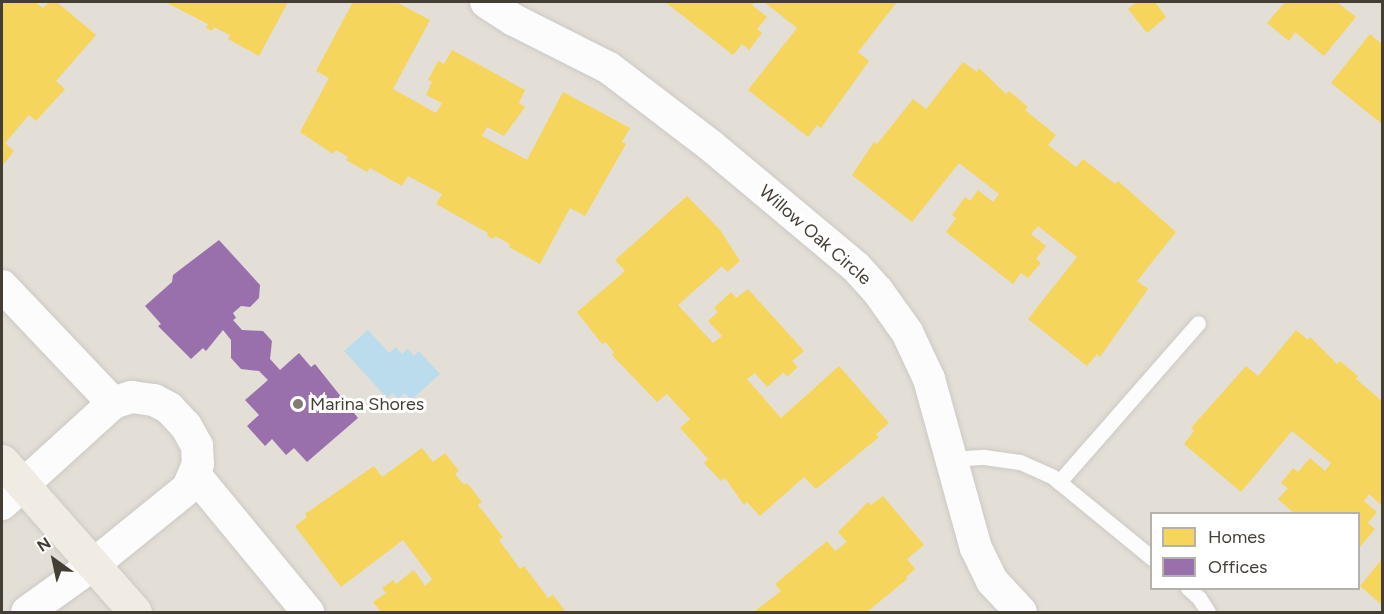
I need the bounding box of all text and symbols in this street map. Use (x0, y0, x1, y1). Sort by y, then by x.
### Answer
street label: Willow Oak Circle (755, 181, 875, 289)
place label: Marina Shores (310, 393, 424, 415)
marker: Marina Shores (291, 397, 305, 411)
legend (1150, 512, 1360, 590)
text: Homes (1208, 526, 1266, 548)
north arrow (24, 530, 84, 590)
text: N (34, 533, 54, 556)
text: Offices (1208, 556, 1267, 578)

